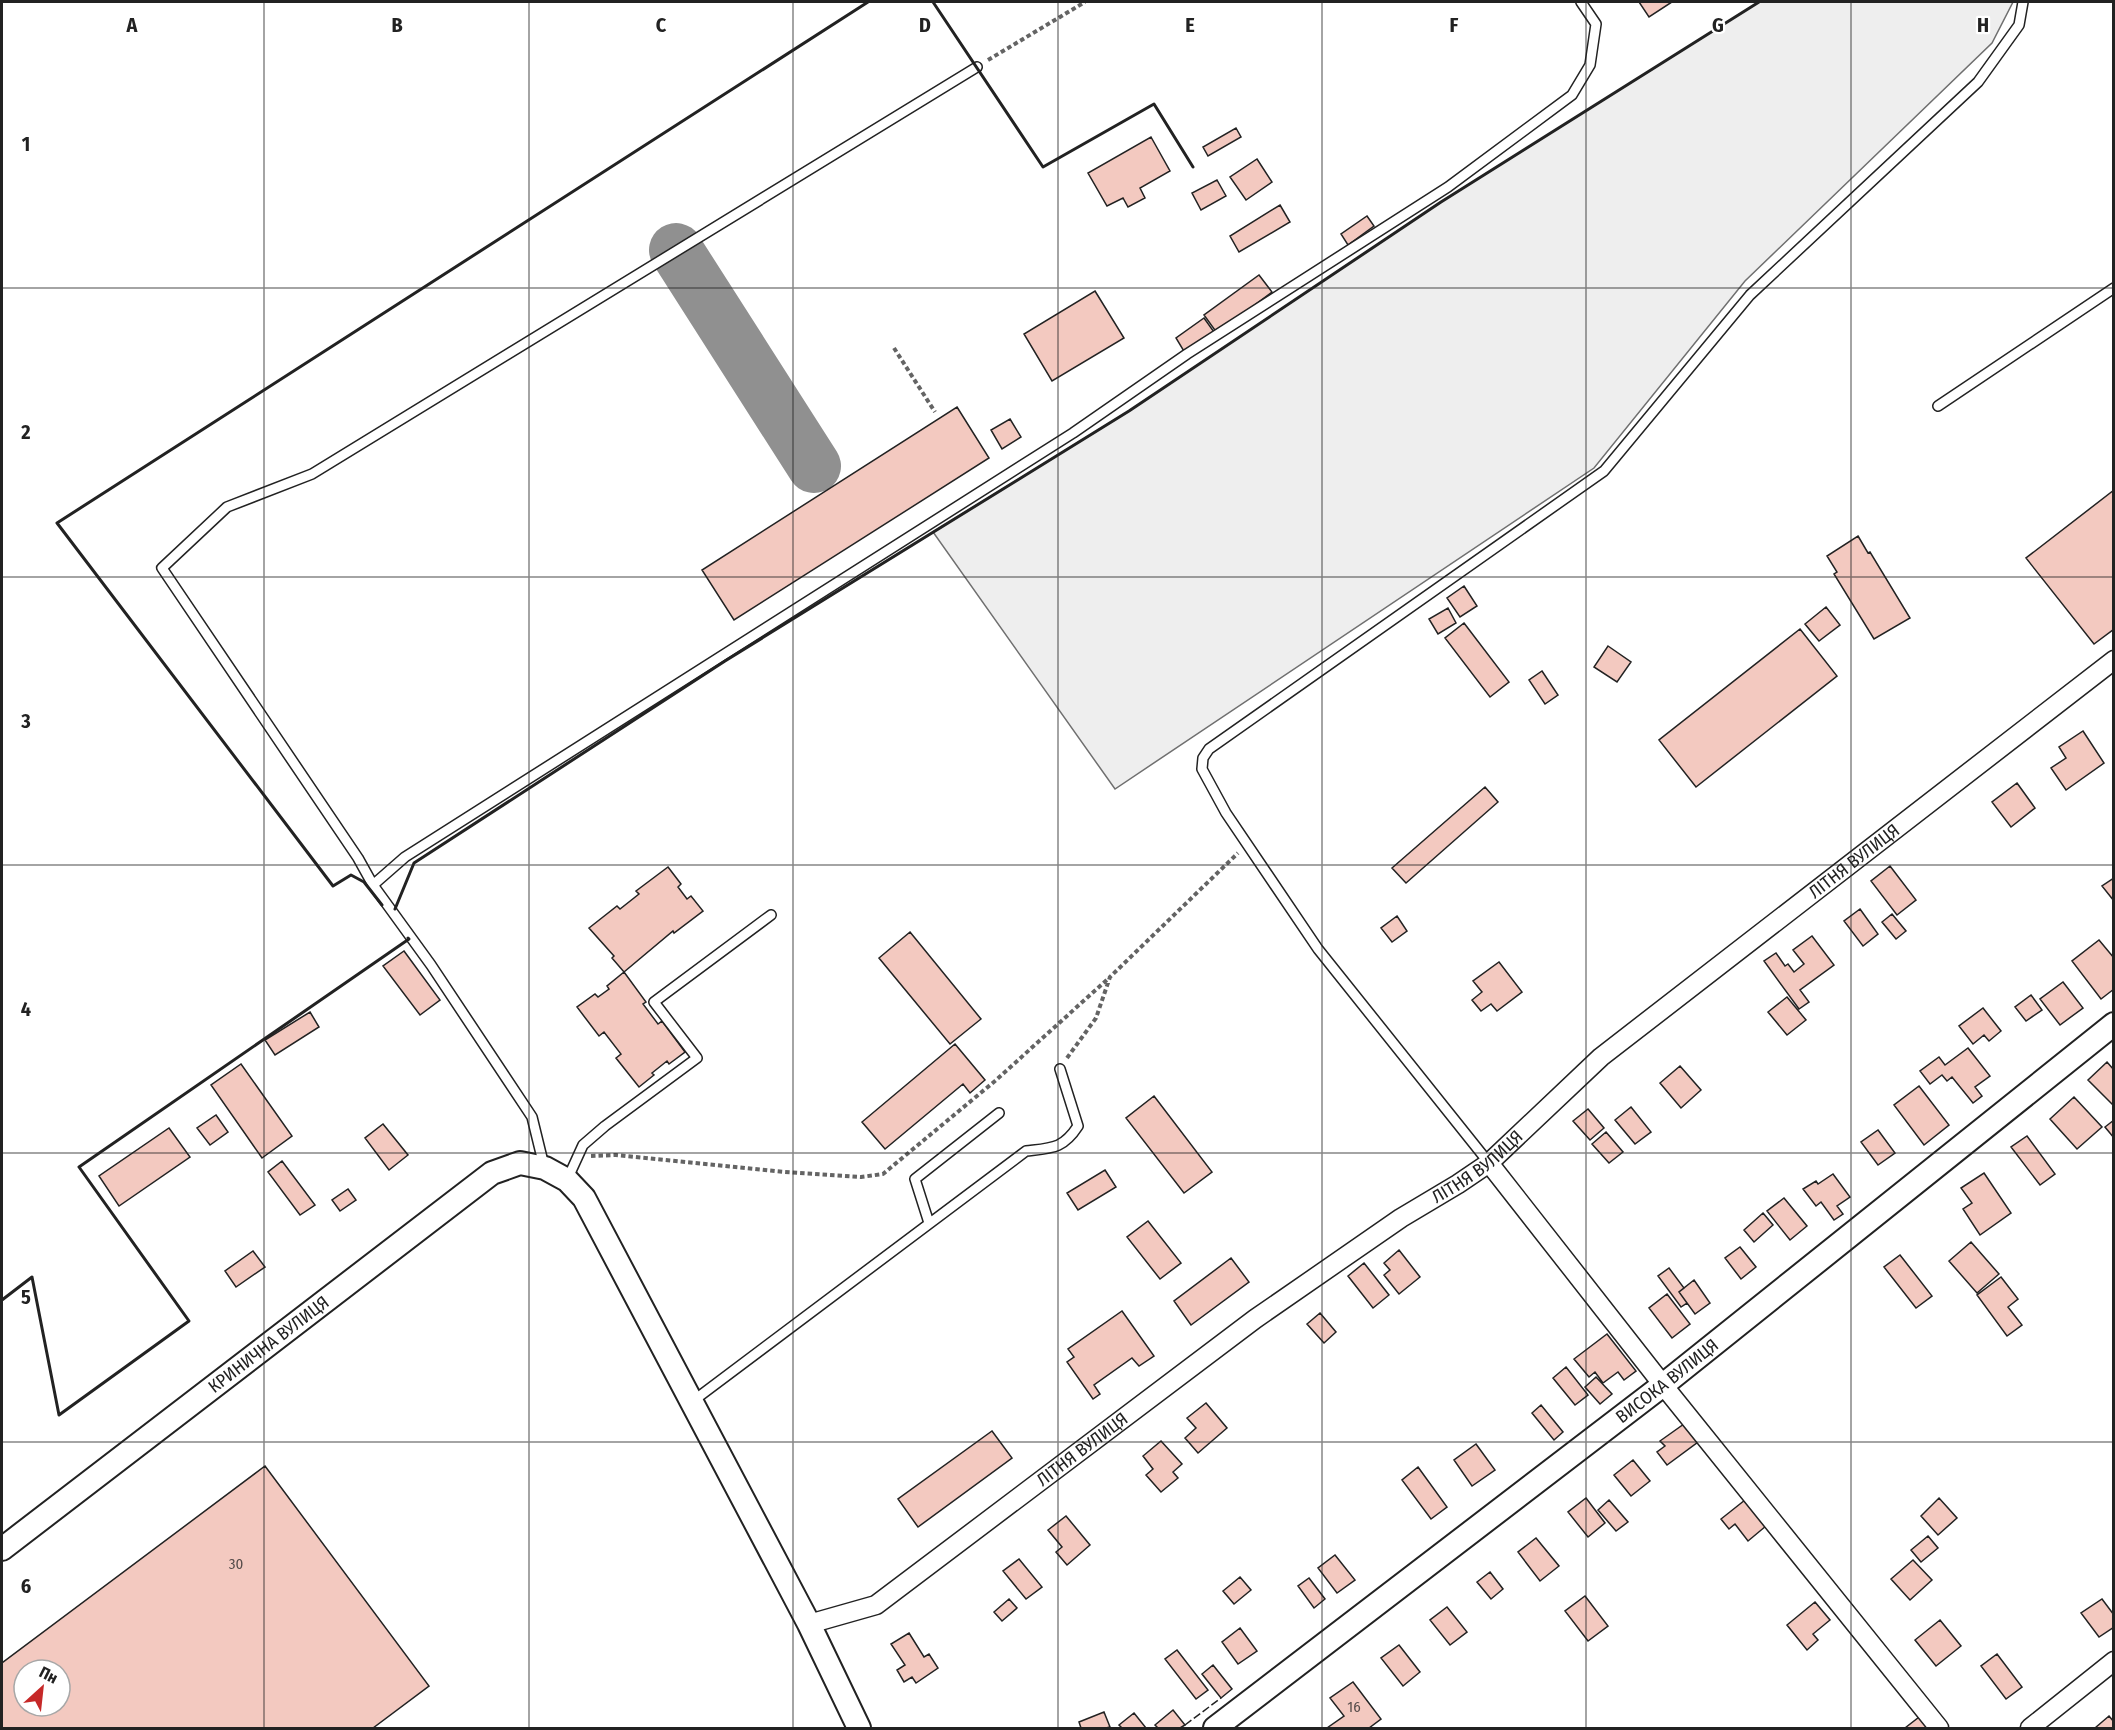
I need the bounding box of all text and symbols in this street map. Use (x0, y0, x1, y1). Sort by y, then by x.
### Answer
text: A (126, 13, 139, 37)
text: B (391, 13, 403, 37)
text: C (656, 13, 667, 37)
text: D (919, 13, 931, 37)
text: E (1185, 13, 1195, 37)
text: F (1450, 13, 1459, 37)
text: G (1712, 13, 1724, 37)
text: H (1977, 13, 1989, 37)
text: 1 (22, 132, 30, 156)
text: 2 (20, 420, 31, 444)
text: 3 (20, 709, 31, 733)
street label: ЛІТНЯ ВУЛИЦЯ (1804, 819, 1904, 903)
text: 4 (21, 997, 31, 1021)
street label: ЛІТНЯ ВУЛИЦЯ (1428, 1126, 1527, 1208)
text: 5 (21, 1285, 31, 1309)
street label: КРИНИЧНА ВУЛИЦЯ (204, 1291, 333, 1398)
street label: ВИСОКА ВУЛИЦЯ (1612, 1334, 1723, 1428)
street label: ЛІТНЯ ВУЛИЦЯ (1032, 1408, 1132, 1491)
house number: 30 (229, 1555, 243, 1573)
text: 6 (21, 1574, 31, 1598)
north arrow (12, 1658, 72, 1718)
text: Пн (36, 1663, 61, 1688)
house number: 16 (1347, 1698, 1361, 1716)

